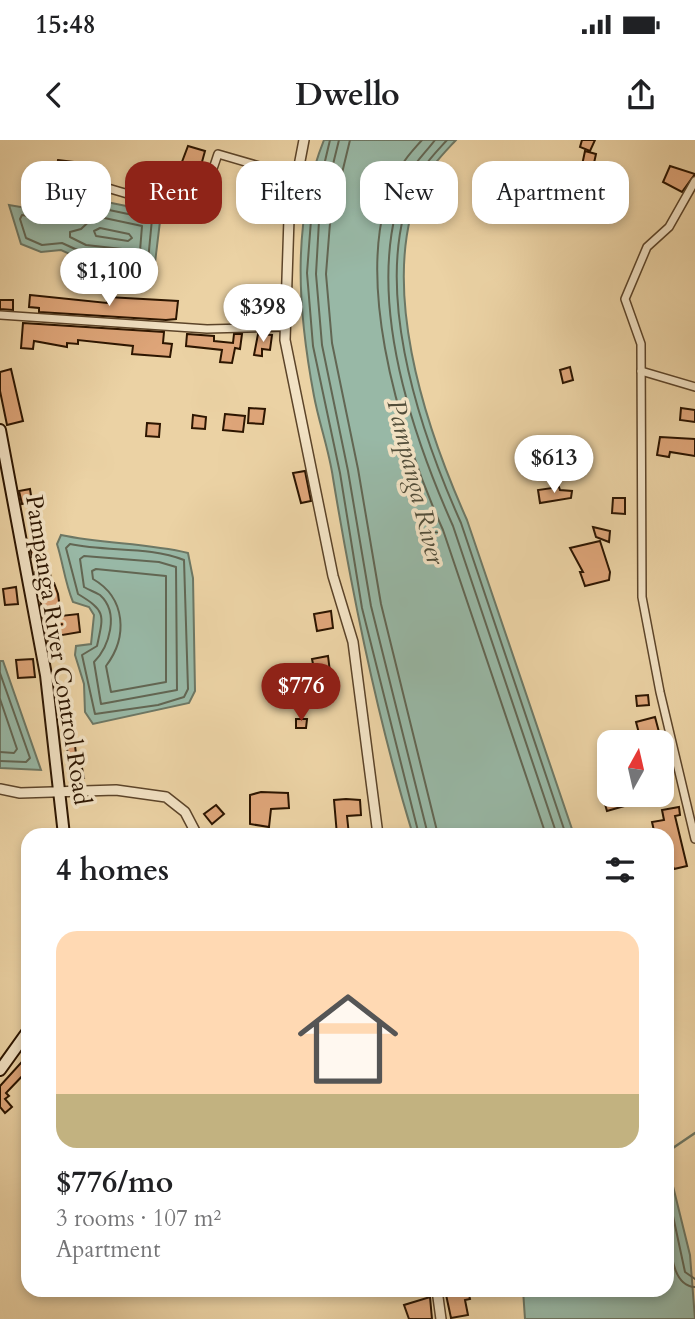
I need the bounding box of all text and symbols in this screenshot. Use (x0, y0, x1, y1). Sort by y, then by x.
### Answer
text: 15:48 (35, 7, 96, 42)
text: Dwello (295, 73, 400, 117)
icon: back (35, 76, 73, 114)
icon: share (622, 76, 660, 114)
chip: Buy (21, 161, 111, 224)
chip: Rent (125, 161, 222, 224)
chip: Filters (236, 161, 346, 224)
chip: New (360, 161, 458, 224)
chip: Apartment (472, 161, 629, 224)
pin: $1,100 (52, 248, 166, 308)
text: $1,100 (76, 255, 142, 286)
pin: $398 (222, 284, 304, 344)
text: $398 (239, 291, 287, 322)
water label: Pampanga River (379, 396, 454, 570)
pin: $613 (513, 436, 595, 495)
text: $613 (530, 442, 578, 473)
street label: Pampanga River Control Road (17, 493, 99, 807)
pin: $776 (260, 664, 342, 723)
text: $776 (277, 670, 325, 701)
north arrow (597, 730, 674, 807)
map controls (597, 730, 674, 807)
text: 4 homes (56, 850, 169, 891)
icon: filters (601, 851, 639, 889)
icon: home (285, 976, 411, 1102)
text: $776/mo (56, 1162, 173, 1203)
text: 3 rooms · 107 m² (56, 1203, 221, 1234)
text: Apartment (56, 1234, 160, 1265)

